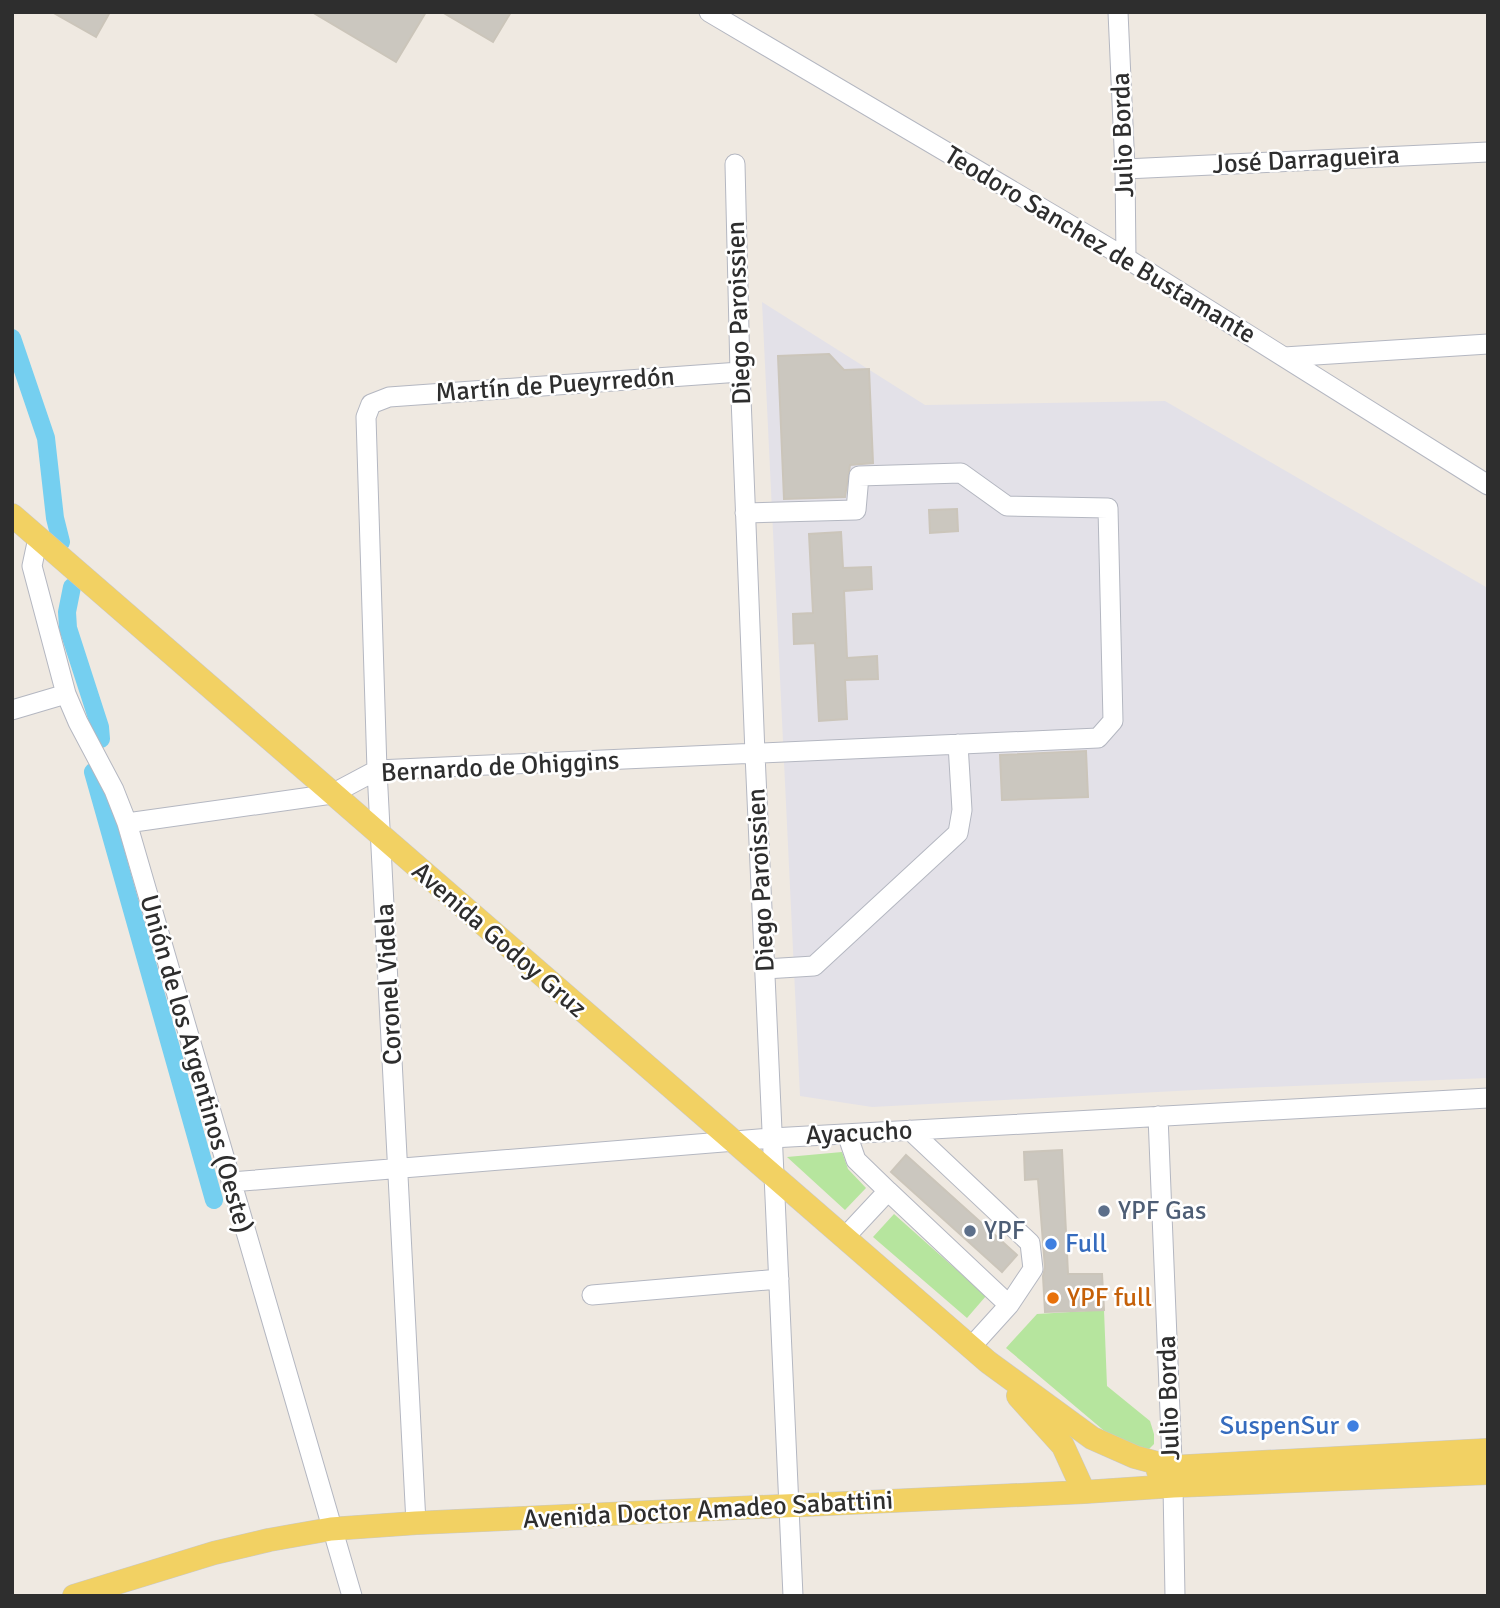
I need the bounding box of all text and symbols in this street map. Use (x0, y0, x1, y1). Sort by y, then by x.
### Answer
street label: Julio Borda (1105, 72, 1141, 198)
street label: Teodoro Sanchez de Bustamante (939, 139, 1261, 351)
street label: José Darragueira (1211, 139, 1401, 181)
street label: Diego Paroissien (720, 221, 758, 405)
street label: Martín de Pueyrredón (434, 361, 676, 409)
street label: Bernardo de Ohiggins (380, 745, 620, 789)
street label: Diego Paroissien (740, 787, 782, 973)
street label: Avenida Godoy Gruz (405, 855, 593, 1025)
street label: Unión de los Argentinos (Oeste) (132, 891, 260, 1237)
street label: Coronel Videla (369, 902, 409, 1066)
street label: Ayacucho (805, 1114, 913, 1152)
place label: YPF Gas (1118, 1195, 1206, 1227)
marker: YPF Gas (1096, 1203, 1112, 1219)
place label: YPF (984, 1215, 1025, 1247)
marker: YPF (962, 1223, 978, 1239)
place label: Full (1065, 1228, 1107, 1260)
marker: Full (1043, 1236, 1059, 1252)
place label: YPF full (1067, 1282, 1152, 1314)
marker: YPF full (1045, 1290, 1061, 1306)
street label: Julio Borda (1151, 1335, 1187, 1461)
place label: SuspenSur (1220, 1410, 1339, 1442)
marker: SuspenSur (1345, 1418, 1361, 1434)
street label: Avenida Doctor Amadeo Sabattini (522, 1484, 894, 1536)

